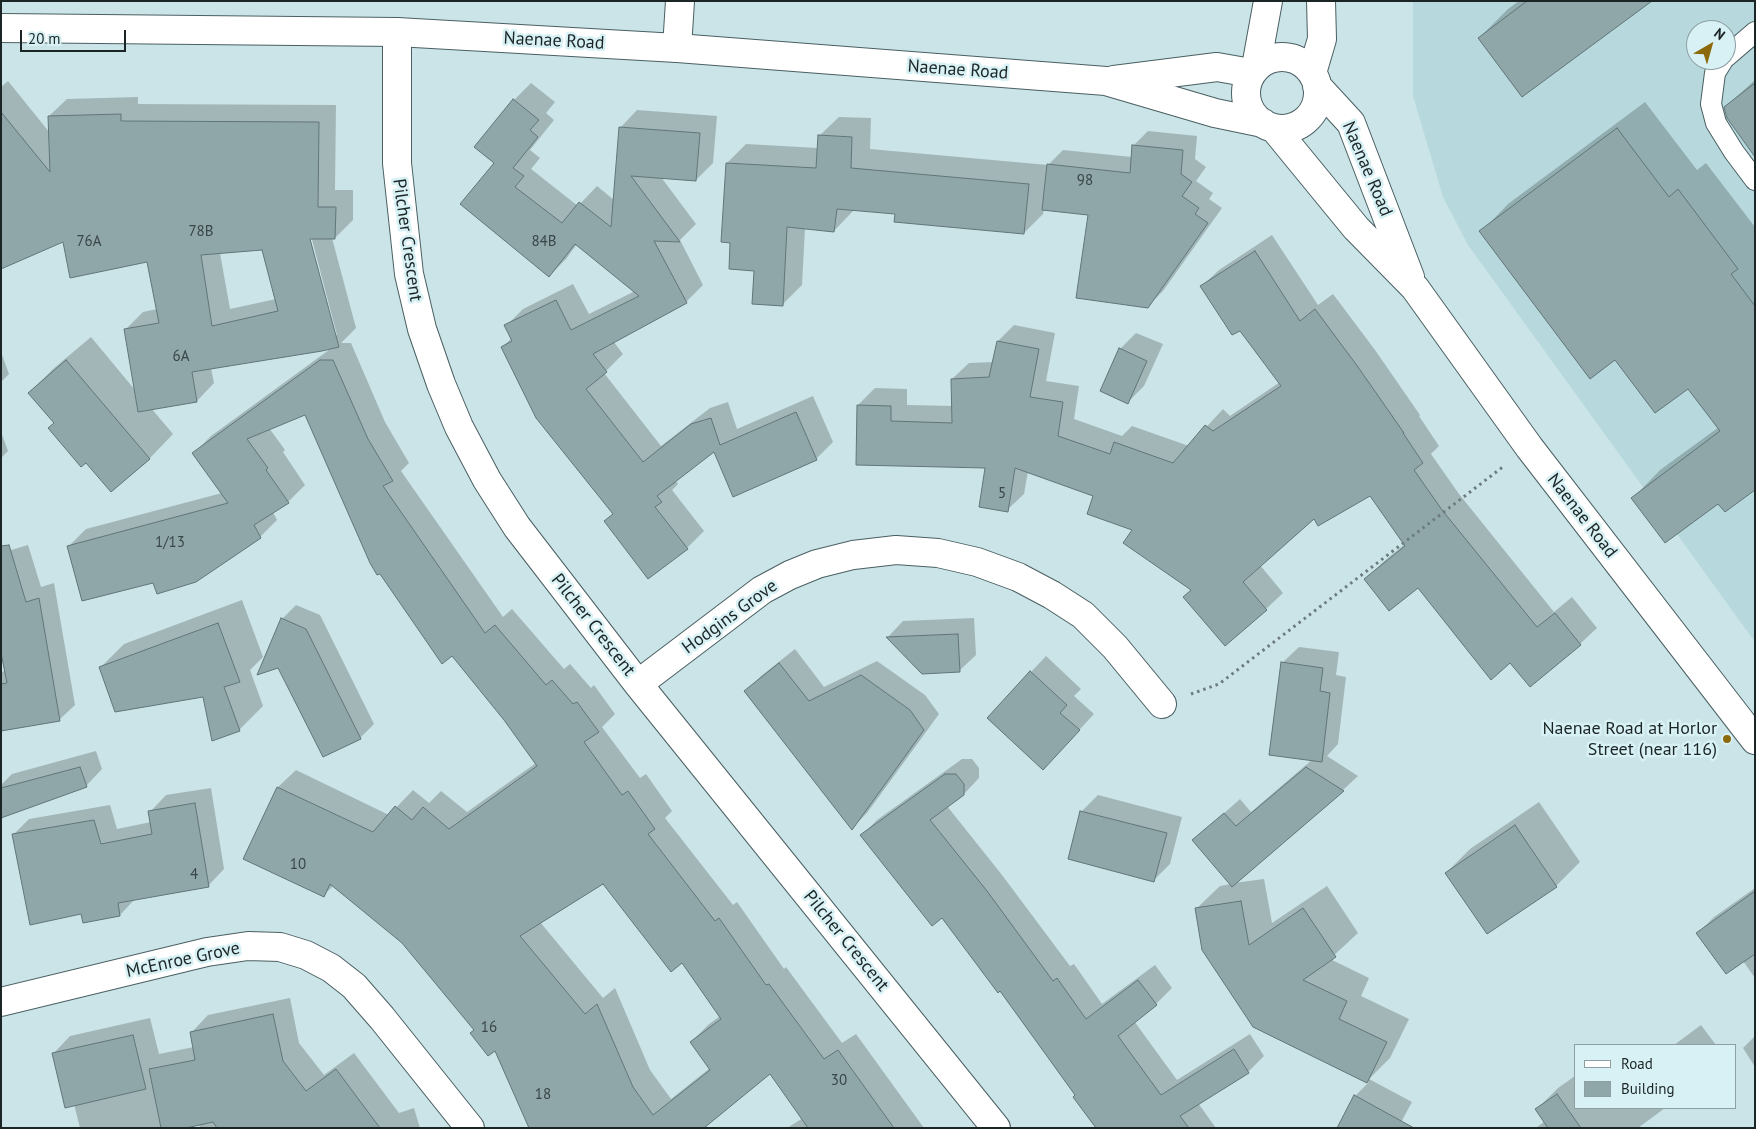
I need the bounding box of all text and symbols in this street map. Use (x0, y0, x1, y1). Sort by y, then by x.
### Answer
scale bar (22, 20, 129, 52)
north arrow (1686, 20, 1736, 70)
text: N (1710, 24, 1729, 44)
street label: Naenae Road (503, 28, 605, 54)
text: 20 m (28, 29, 61, 48)
street label: Naenae Road (907, 56, 1009, 84)
street label: Naenae Road (1337, 118, 1397, 220)
house number: 98 (1077, 172, 1093, 190)
street label: Pilcher Crescent (388, 177, 426, 303)
house number: 78B (188, 223, 214, 241)
house number: 76A (76, 233, 102, 251)
house number: 84B (531, 233, 557, 251)
house number: 6A (173, 348, 189, 366)
street label: Naenae Road (1542, 470, 1622, 562)
house number: 5 (998, 485, 1006, 503)
house number: 1/13 (155, 534, 185, 552)
street label: Pilcher Crescent (546, 570, 640, 680)
street label: Hodgins Grove (678, 575, 782, 659)
place label: Naenae Road at Horlor Street (near 116) (1542, 718, 1717, 761)
marker: Naenae Road at Horlor Street (near 116) (1721, 733, 1733, 745)
house number: 10 (290, 856, 306, 874)
house number: 4 (190, 866, 198, 884)
street label: Pilcher Crescent (799, 886, 893, 996)
street label: McEnroe Grove (124, 937, 242, 983)
house number: 16 (481, 1019, 497, 1037)
legend (1574, 1044, 1736, 1109)
text: Road (1621, 1054, 1653, 1073)
house number: 30 (831, 1072, 847, 1090)
text: Building (1621, 1079, 1675, 1098)
house number: 18 (535, 1086, 551, 1104)

